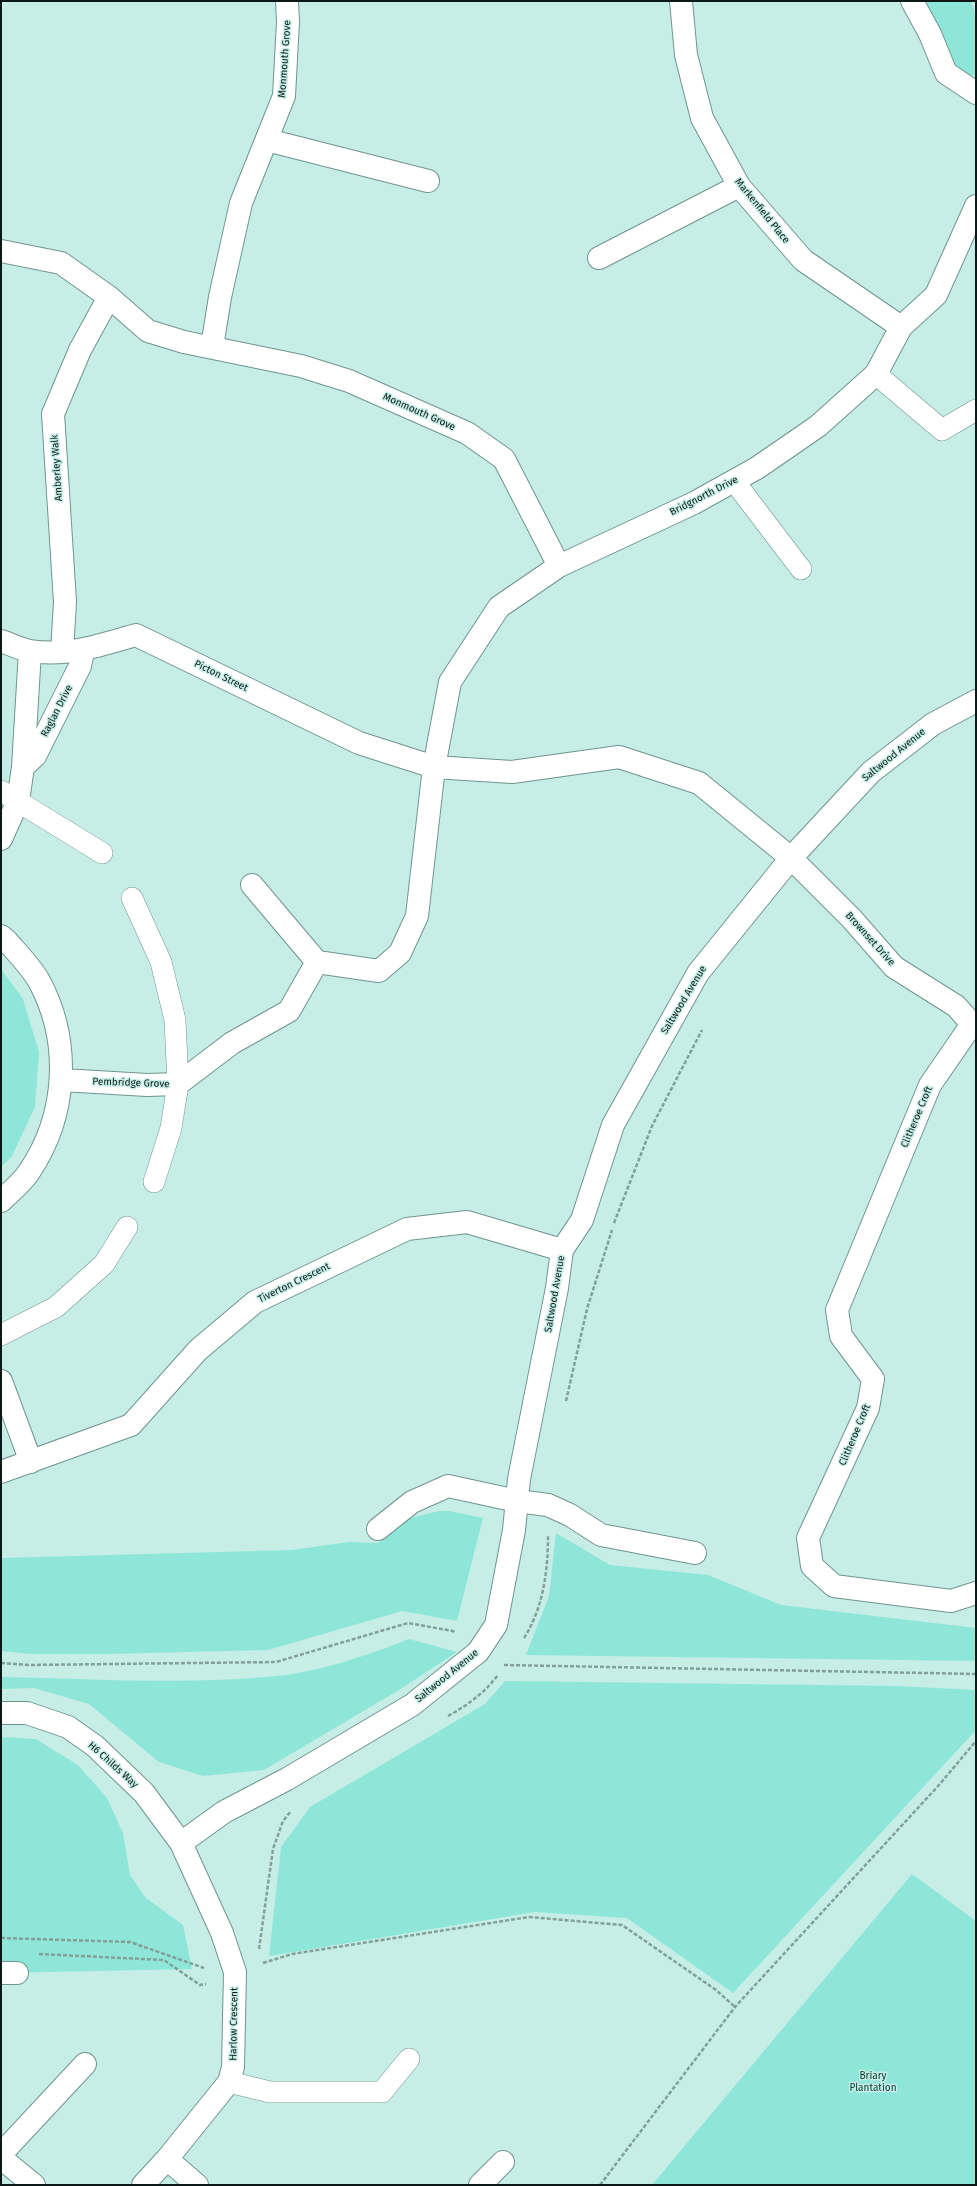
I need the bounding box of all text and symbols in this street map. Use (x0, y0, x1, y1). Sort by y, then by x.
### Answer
street label: Monmouth Grove (276, 20, 294, 98)
street label: Markenfield Place (732, 176, 792, 246)
street label: Monmouth Grove (381, 391, 457, 433)
street label: Amberley Walk (49, 434, 65, 502)
street label: Bridgnorth Drive (668, 474, 740, 518)
street label: Picton Street (192, 658, 250, 694)
street label: Raglan Drive (39, 683, 75, 739)
street label: Saltwood Avenue (860, 726, 928, 784)
street label: Brownset Drive (843, 910, 897, 968)
street label: Saltwood Avenue (659, 963, 709, 1037)
street label: Pembridge Grove (92, 1076, 170, 1090)
street label: Clitheroe Croft (899, 1085, 935, 1149)
street label: Saltwood Avenue (542, 1255, 568, 1333)
street label: Tiverton Crescent (256, 1260, 332, 1306)
street label: Clitheroe Croft (837, 1403, 873, 1467)
street label: Saltwood Avenue (413, 1647, 481, 1705)
street label: H6 Childs Way (85, 1739, 141, 1791)
street label: Harlow Crescent (227, 1987, 241, 2061)
park label: Briary Plantation (850, 2070, 896, 2094)

